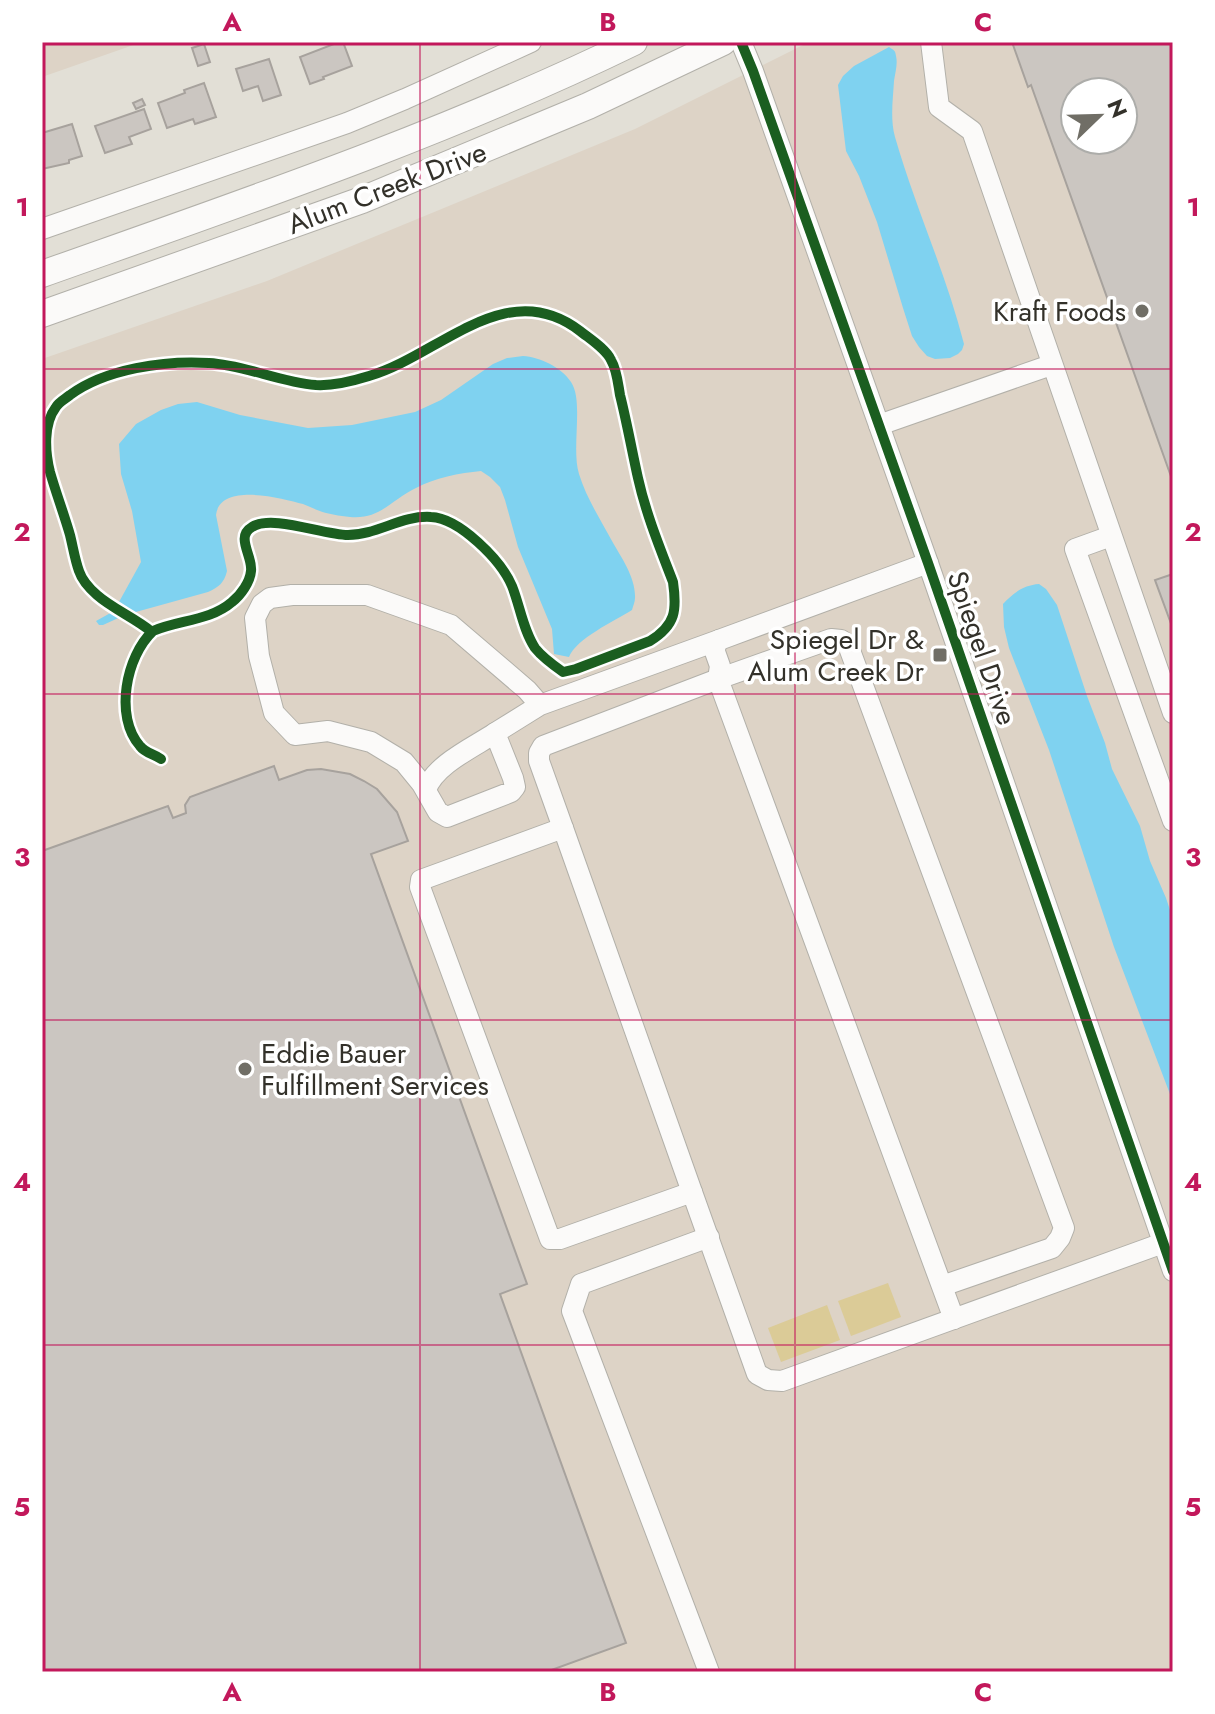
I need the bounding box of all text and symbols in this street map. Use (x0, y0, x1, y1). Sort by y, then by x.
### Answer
text: A (221, 3, 242, 41)
text: B (599, 3, 617, 41)
text: C (974, 3, 992, 41)
north arrow (1059, 76, 1139, 156)
text: N (1099, 94, 1136, 122)
street label: Alum Creek Drive (282, 131, 492, 245)
text: 1 (15, 188, 29, 226)
text: 1 (1186, 188, 1200, 226)
place label: Kraft Foods (993, 291, 1126, 332)
marker: Kraft Foods (1133, 302, 1151, 320)
text: 2 (13, 513, 31, 551)
text: 2 (1184, 513, 1202, 551)
street label: Spiegel Drive (936, 565, 1028, 731)
place label: Spiegel Dr & Alum Creek Dr (748, 619, 924, 692)
marker: Spiegel Dr & Alum Creek Dr (931, 646, 949, 664)
text: 3 (14, 838, 30, 876)
text: 3 (1185, 838, 1201, 876)
place label: Eddie Bauer Fulfillment Services (261, 1033, 489, 1106)
marker: Eddie Bauer Fulfillment Services (236, 1060, 254, 1078)
text: 4 (13, 1163, 31, 1201)
text: 4 (1184, 1163, 1202, 1201)
text: 5 (14, 1488, 30, 1526)
text: 5 (1185, 1488, 1201, 1526)
text: A (221, 1673, 242, 1711)
text: B (599, 1673, 617, 1711)
text: C (974, 1673, 992, 1711)

